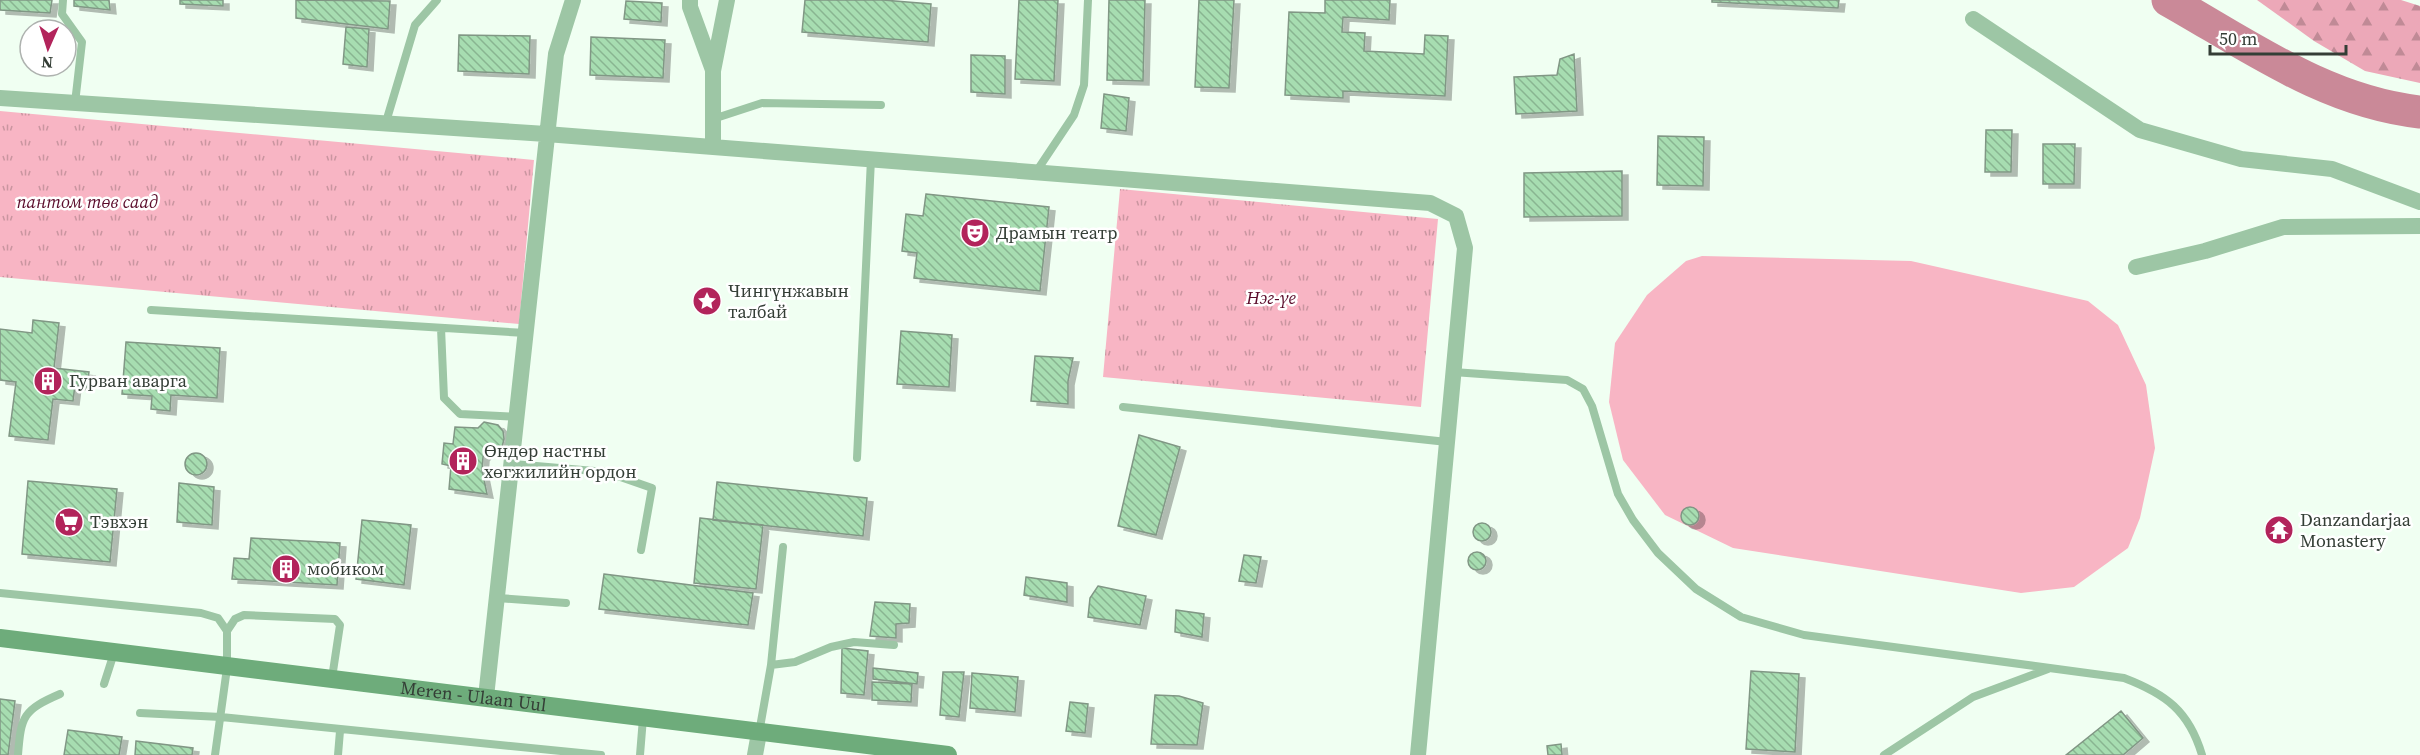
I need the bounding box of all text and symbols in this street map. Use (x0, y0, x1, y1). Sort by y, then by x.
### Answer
north arrow (18, 18, 78, 78)
scale bar (2210, 18, 2346, 56)
text: 50 m (2219, 26, 2257, 51)
text: N (40, 52, 54, 74)
park label: пантом төв саад (16, 189, 158, 214)
theatre icon: Драмын театр (959, 217, 991, 249)
place label: Драмын театр (996, 220, 1118, 245)
place label: Чингүнжавын талбай (728, 278, 849, 324)
place icon: Чингүнжавын талбай (691, 285, 723, 317)
park label: Нэг-үе (1245, 285, 1296, 310)
building icon: Гурван аварга (32, 365, 64, 397)
place label: Гурван аварга (69, 368, 188, 393)
place label: Өндөр настны хөгжилийн ордон (484, 438, 637, 484)
building icon: Өндөр настны хөгжилийн ордон (447, 445, 479, 477)
supermarket icon: Тэвхэн (53, 506, 85, 538)
place label: Danzandarjaa Monastery (2300, 507, 2412, 553)
place label: Тэвхэн (90, 509, 148, 534)
temple icon: Danzandarjaa Monastery (2263, 514, 2295, 546)
building icon: мобиком (270, 553, 302, 585)
place label: мобиком (307, 556, 384, 581)
street label: Meren - Ulaan Uul (399, 675, 548, 717)

